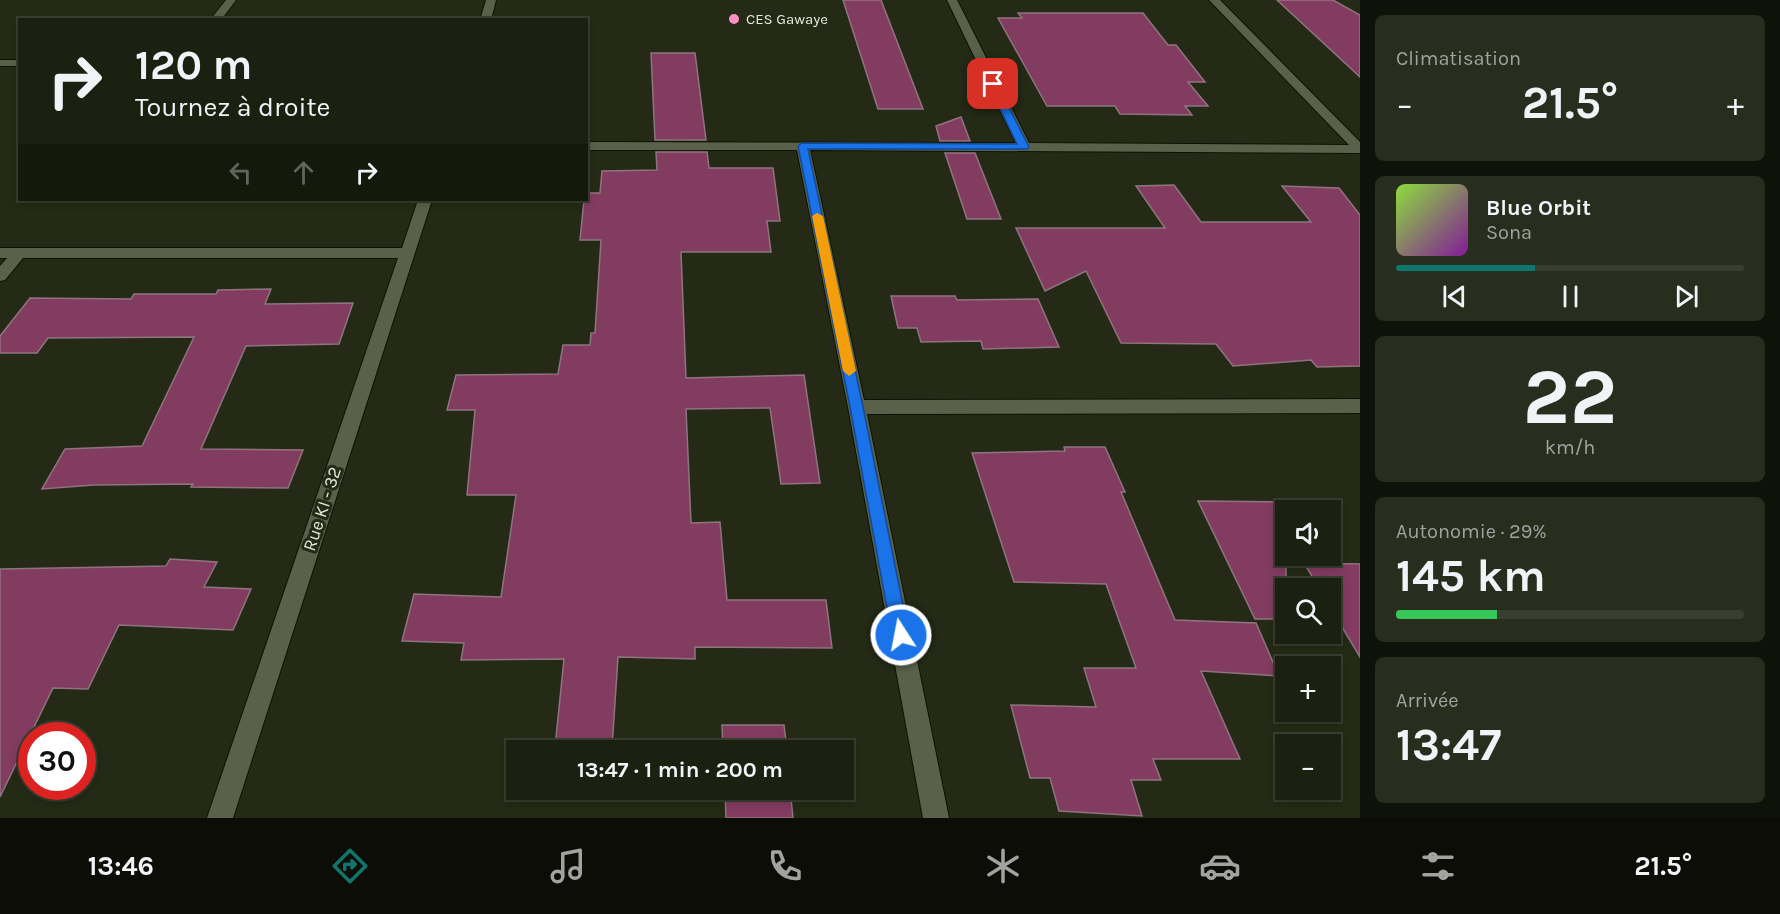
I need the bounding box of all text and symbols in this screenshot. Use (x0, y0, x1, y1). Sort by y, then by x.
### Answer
place label: CES Gawaye (746, 10, 828, 28)
marker: CES Gawaye (727, 12, 741, 26)
text: 120 m (135, 40, 252, 90)
icon: right (36, 42, 114, 120)
text: Climatisation (1396, 47, 1521, 70)
pin (967, 58, 1018, 109)
icon: arrive (976, 67, 1009, 100)
text: 21.5° (1522, 77, 1618, 129)
text: − (1396, 85, 1413, 123)
text: + (1727, 85, 1744, 123)
text: Tournez à droite (135, 91, 330, 123)
icon: left (224, 156, 257, 189)
icon: ahead (287, 156, 320, 189)
icon: right (350, 156, 383, 189)
text: Blue Orbit (1486, 195, 1591, 221)
text: Sona (1486, 221, 1532, 244)
icon: previous (1438, 280, 1471, 313)
icon: pause (1554, 280, 1587, 313)
icon: next (1670, 280, 1703, 313)
text: 22 (1523, 351, 1617, 443)
text: km/h (1545, 436, 1595, 459)
street label: Rue KI - 32 (298, 464, 346, 554)
map controls (1275, 500, 1341, 800)
button: sound (1275, 500, 1341, 566)
text: Autonomie · 29% (1396, 520, 1547, 543)
text: 145 km (1396, 550, 1546, 602)
button: search (1275, 578, 1341, 644)
position arrow (869, 603, 933, 667)
button: + (1275, 656, 1341, 722)
text: Arrivée (1396, 689, 1459, 712)
text: 13:47 (1396, 719, 1501, 771)
speed limit sign: 30 (18, 722, 96, 800)
button: − (1275, 734, 1341, 800)
text: 13:47 · 1 min · 200 m (577, 757, 783, 783)
icon: directions (329, 845, 371, 887)
icon: music (547, 845, 589, 887)
icon: phone (764, 845, 806, 887)
icon: climate (982, 845, 1024, 887)
icon: car (1199, 845, 1241, 887)
icon: filters (1417, 845, 1459, 887)
text: 13:46 (88, 850, 154, 882)
text: 21.5° (1634, 850, 1692, 882)

